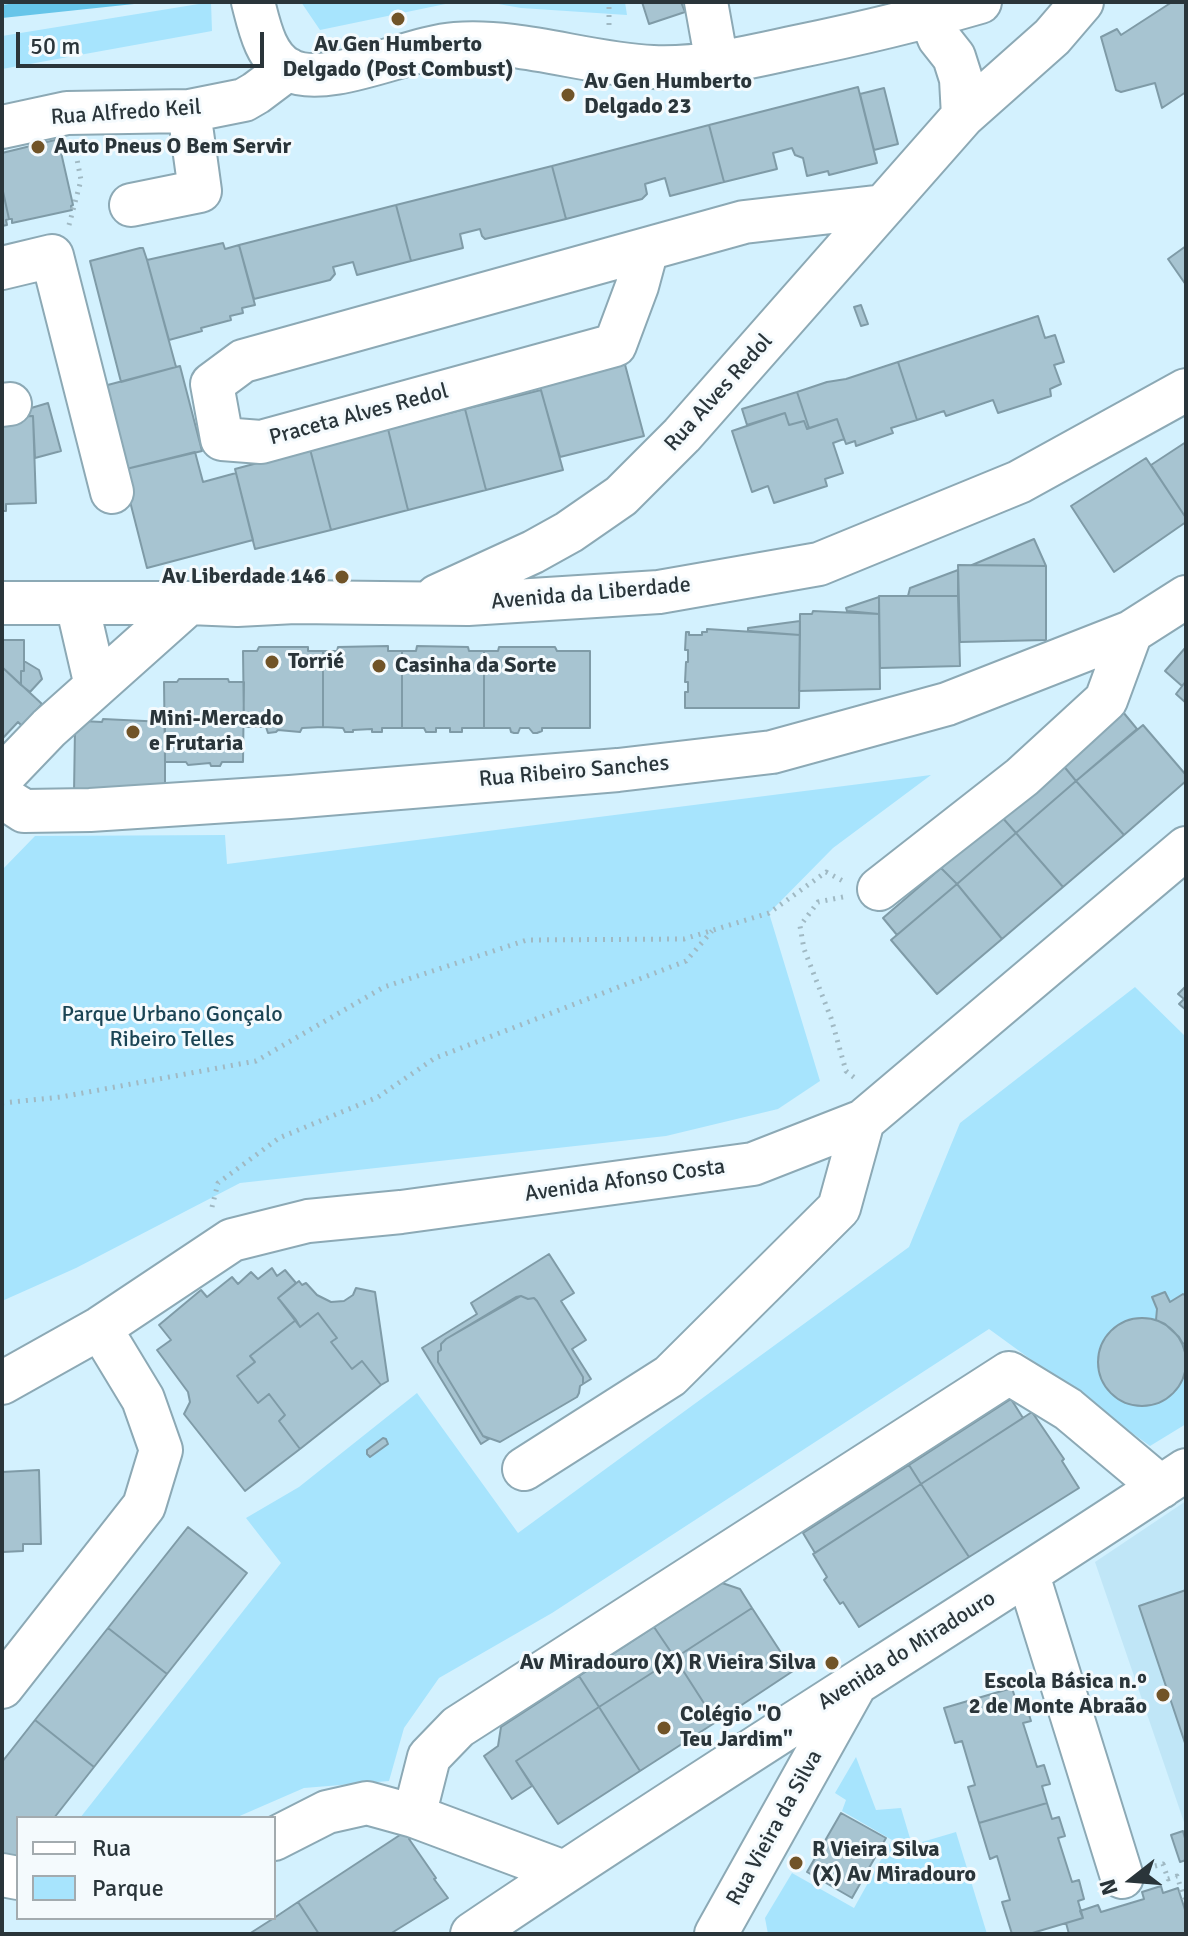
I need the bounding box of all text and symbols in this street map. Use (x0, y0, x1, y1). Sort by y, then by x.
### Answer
marker: Av Gen Humberto Delgado (Post Combust) (389, 10, 407, 28)
scale bar (20, 16, 268, 66)
text: 50 m (30, 31, 80, 61)
place label: Av Gen Humberto Delgado (Post Combust) (282, 32, 514, 84)
place label: Av Gen Humberto Delgado 23 (584, 69, 752, 120)
marker: Av Gen Humberto Delgado 23 (559, 86, 577, 104)
street label: Rua Alfredo Keil (50, 95, 202, 131)
place label: Auto Pneus O Bem Servir (54, 134, 291, 160)
marker: Auto Pneus O Bem Servir (29, 138, 47, 156)
street label: Rua Alves Redol (659, 329, 779, 457)
street label: Praceta Alves Redol (267, 378, 451, 452)
place label: Av Liberdade 146 (162, 564, 326, 590)
marker: Av Liberdade 146 (333, 568, 351, 586)
street label: Avenida da Liberdade (490, 572, 692, 616)
place label: Torrié (288, 649, 344, 675)
marker: Torrié (263, 653, 281, 671)
place label: Casinha da Sorte (395, 653, 556, 679)
marker: Casinha da Sorte (370, 657, 388, 675)
place label: Mini-Mercado e Frutaria (149, 706, 283, 758)
marker: Mini-Mercado e Frutaria (124, 723, 142, 741)
street label: Rua Ribeiro Sanches (478, 751, 670, 793)
park label: Parque Urbano Gonçalo Ribeiro Telles (61, 1002, 283, 1054)
street label: Avenida Afonso Costa (523, 1154, 727, 1208)
street label: Avenida do Miradouro (813, 1586, 1001, 1716)
place label: Av Miradouro (X) R Vieira Silva (520, 1650, 816, 1676)
marker: Av Miradouro (X) R Vieira Silva (823, 1654, 841, 1672)
place label: Escola Básica n.º 2 de Monte Abraão (969, 1669, 1147, 1720)
marker: Escola Básica n.º 2 de Monte Abraão (1154, 1686, 1172, 1704)
place label: Colégio "O Teu Jardim" (680, 1702, 793, 1754)
marker: Colégio "O Teu Jardim" (655, 1719, 673, 1737)
street label: Rua Vieira da Silva (721, 1746, 829, 1910)
legend (16, 1816, 276, 1920)
text: Rua (92, 1833, 131, 1863)
place label: R Vieira Silva (X) Av Miradouro (812, 1837, 976, 1888)
north arrow (1092, 1840, 1172, 1920)
marker: R Vieira Silva (X) Av Miradouro (787, 1854, 805, 1872)
text: Parque (92, 1873, 164, 1903)
text: N (1093, 1876, 1124, 1898)

